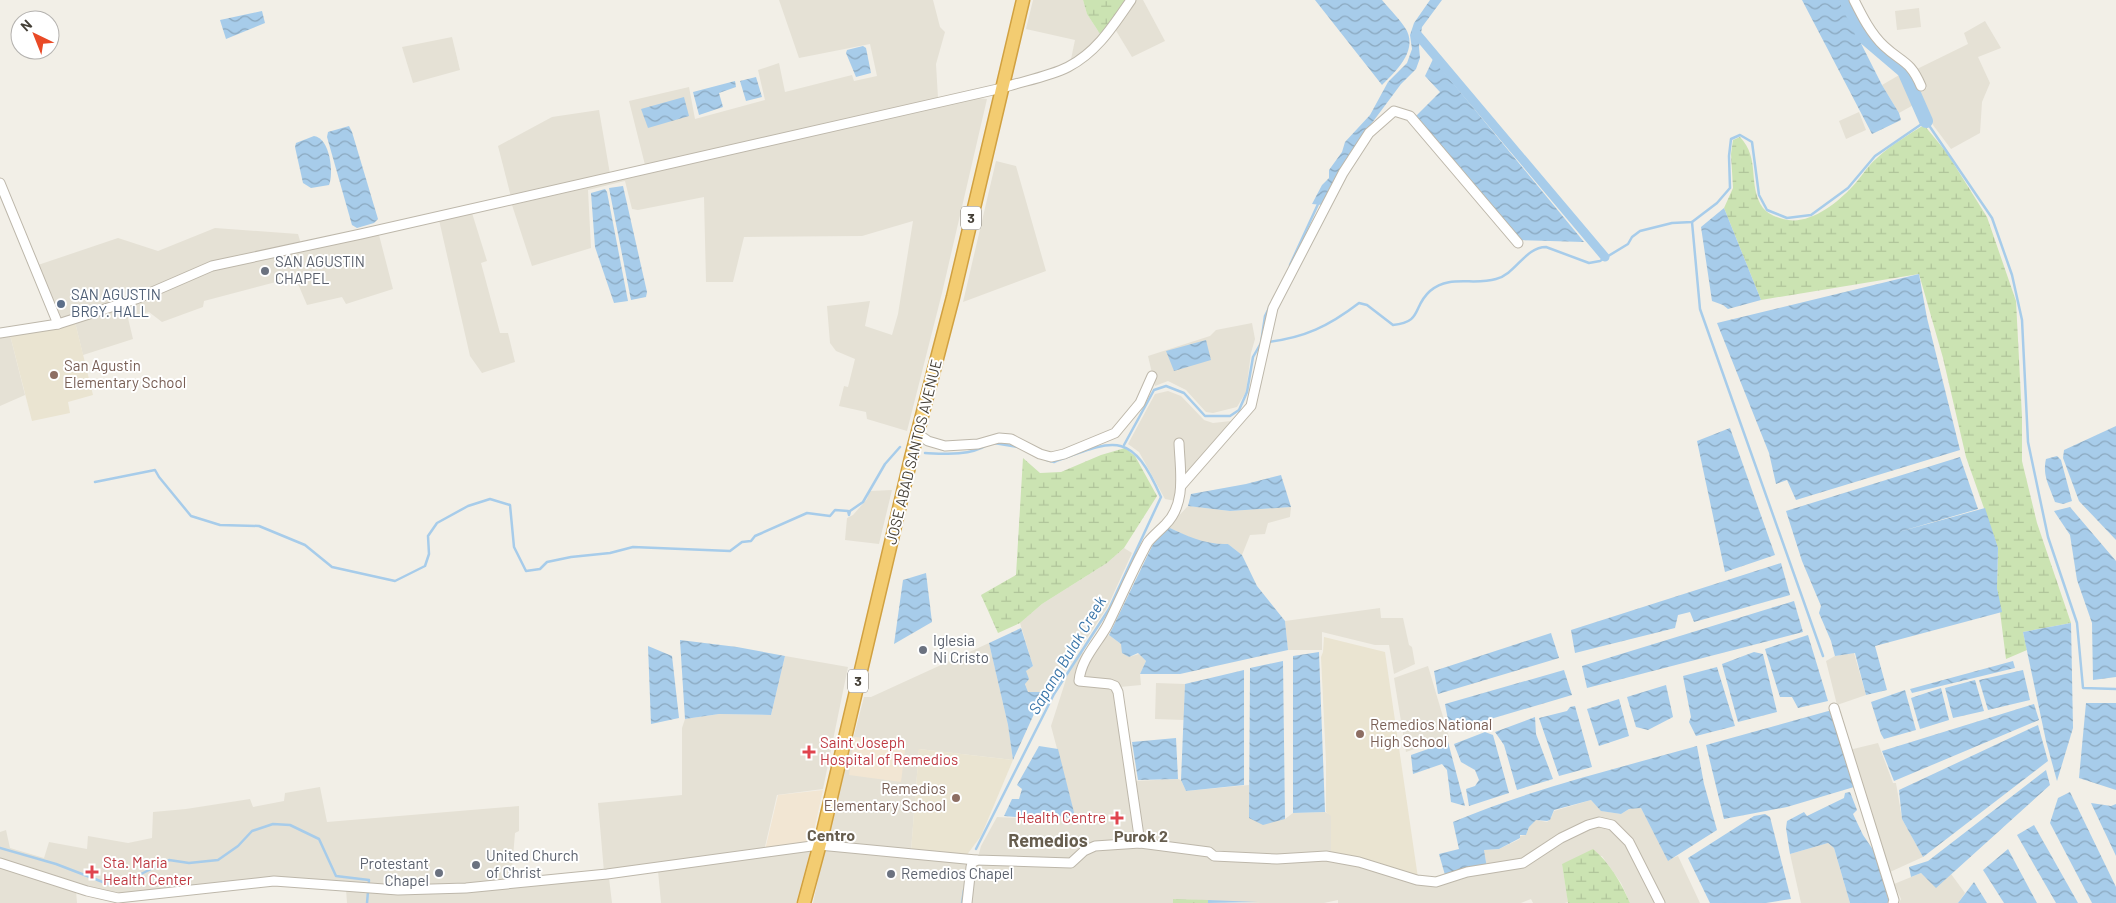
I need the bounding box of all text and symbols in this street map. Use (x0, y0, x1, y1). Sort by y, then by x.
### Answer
north arrow (10, 10, 60, 60)
text: N (17, 16, 35, 35)
road number: 3 (961, 207, 981, 230)
place label: SAN AGUSTIN CHAPEL (275, 252, 365, 287)
marker: SAN AGUSTIN CHAPEL (259, 265, 271, 277)
place label: SAN AGUSTIN BRGY. HALL (71, 285, 161, 320)
marker: SAN AGUSTIN BRGY. HALL (55, 298, 67, 310)
place label: San Agustin Elementary School (64, 356, 186, 391)
street label: JOSE ABAD SANTOS AVENUE (881, 357, 945, 546)
marker: San Agustin Elementary School (48, 369, 60, 381)
water label: Sapang Bulak Creek (1024, 592, 1109, 717)
place label: Iglesia Ni Cristo (933, 631, 989, 666)
marker: Iglesia Ni Cristo (917, 644, 929, 656)
road number: 3 (848, 669, 868, 692)
place label: Remedios National High School (1370, 715, 1492, 750)
marker: Remedios National High School (1354, 728, 1366, 740)
place label: Saint Joseph Hospital of Remedios (820, 733, 958, 768)
marker: Saint Joseph Hospital of Remedios (802, 745, 816, 759)
place label: Remedios Elementary School (824, 779, 946, 814)
marker: Remedios Elementary School (950, 792, 962, 804)
place label: Health Centre (1017, 808, 1106, 826)
marker: Health Centre (1110, 811, 1124, 825)
district label: Centro (807, 825, 855, 844)
district label: Purok 2 (1114, 826, 1168, 845)
district label: Remedios (1008, 829, 1088, 851)
place label: United Church of Christ (486, 846, 579, 881)
place label: Sta. Maria Health Center (103, 853, 193, 888)
place label: Protestant Chapel (360, 854, 429, 889)
marker: United Church of Christ (470, 859, 482, 871)
place label: Remedios Chapel (901, 864, 1013, 882)
marker: Sta. Maria Health Center (85, 865, 99, 879)
marker: Protestant Chapel (433, 867, 445, 879)
marker: Remedios Chapel (885, 868, 897, 880)

